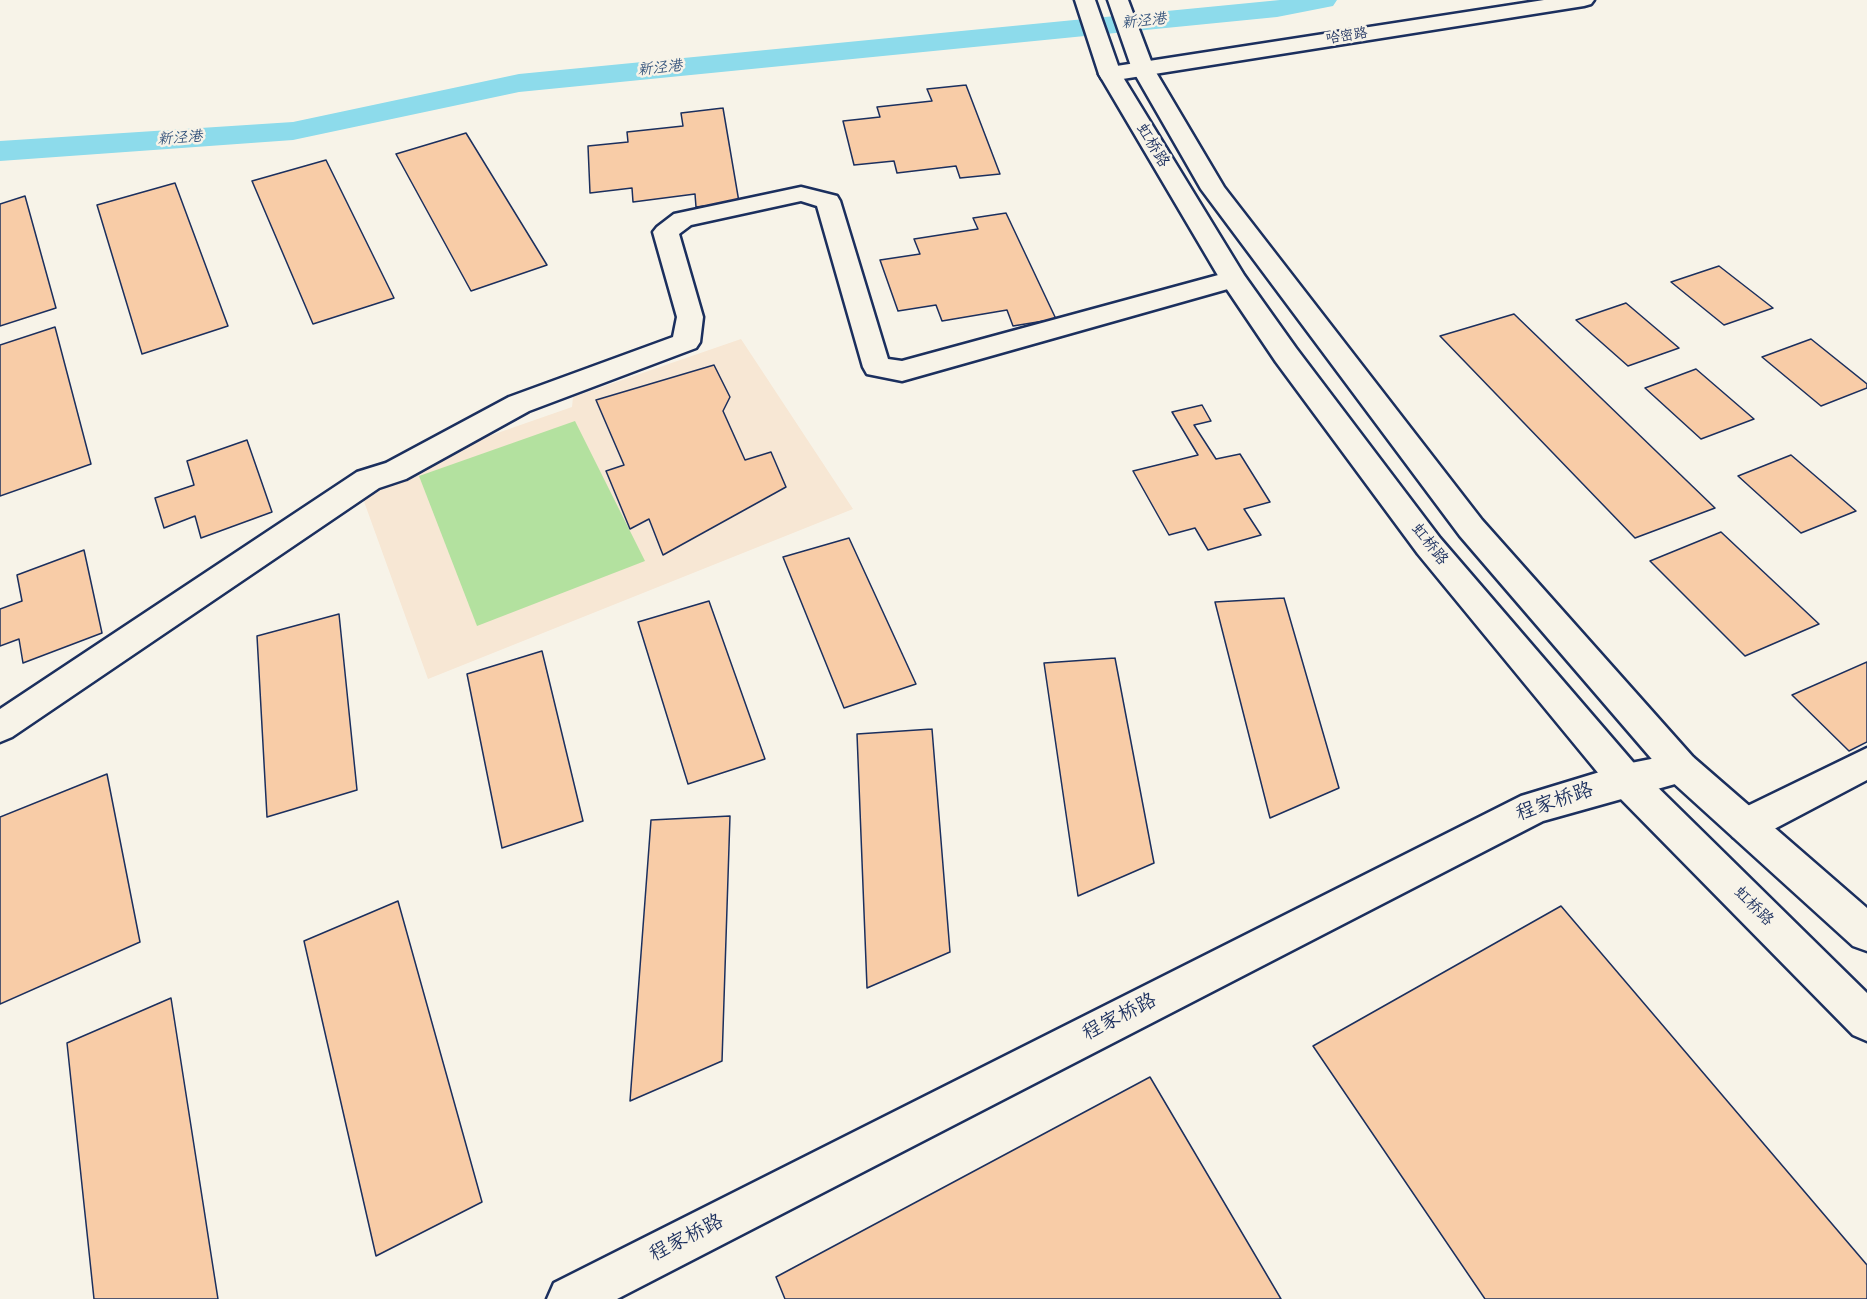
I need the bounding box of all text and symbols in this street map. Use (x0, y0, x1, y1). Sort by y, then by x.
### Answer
water label: 新泾港 (1121, 11, 1167, 33)
street label: 哈密路 (1325, 25, 1369, 49)
water label: 新泾港 (637, 58, 683, 80)
street label: 虹桥路 (1131, 120, 1173, 172)
water label: 新泾港 (157, 128, 203, 150)
street label: 虹桥路 (1407, 520, 1451, 570)
street label: 程家桥路 (1513, 779, 1597, 827)
street label: 虹桥路 (1729, 883, 1777, 931)
street label: 程家桥路 (1079, 989, 1161, 1047)
street label: 程家桥路 (646, 1210, 728, 1268)

